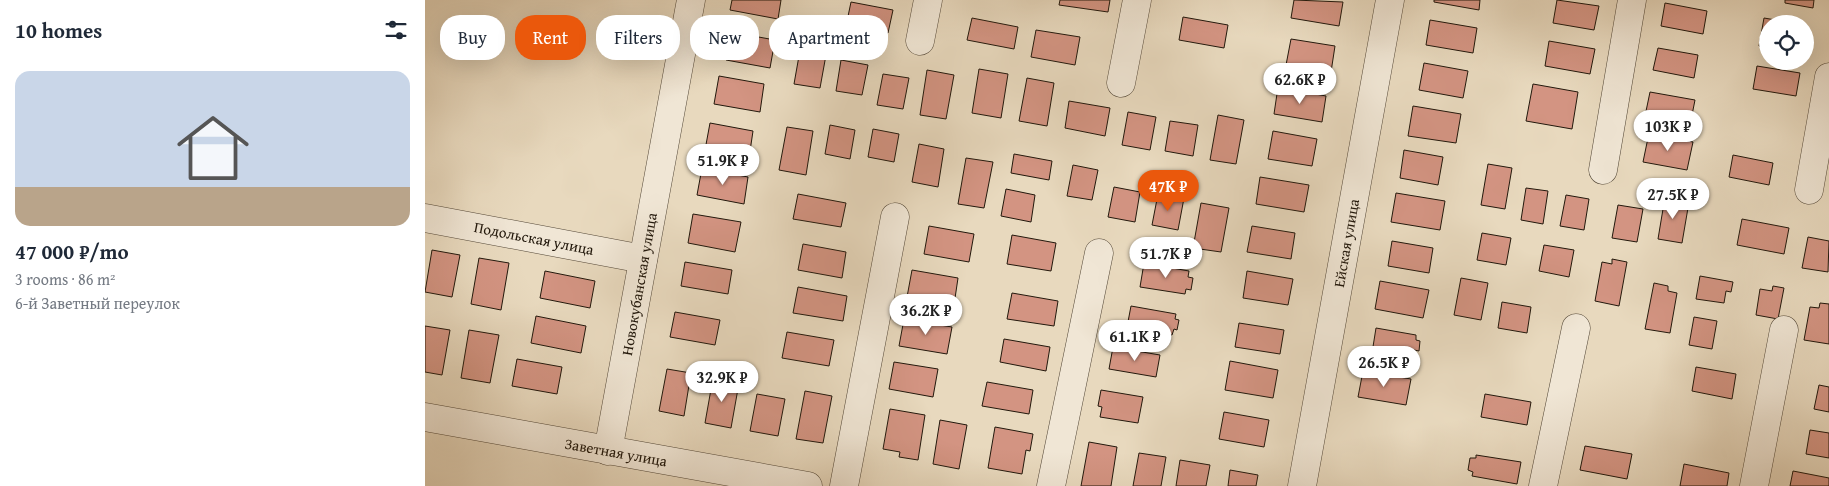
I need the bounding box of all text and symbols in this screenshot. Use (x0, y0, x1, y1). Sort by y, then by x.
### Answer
text: 10 homes (15, 15, 102, 46)
chip: Buy (440, 15, 505, 60)
chip: Rent (515, 15, 586, 60)
chip: Filters (596, 15, 680, 60)
chip: New (690, 15, 759, 60)
chip: Apartment (769, 15, 888, 60)
map controls (1759, 15, 1814, 70)
button: locate (1759, 15, 1814, 70)
icon: filters (382, 16, 410, 44)
pin: 62.6K ₽ (1254, 62, 1346, 105)
text: 62.6K ₽ (1274, 67, 1326, 91)
icon: home (168, 103, 258, 193)
pin: 103K ₽ (1627, 110, 1709, 152)
text: 103K ₽ (1645, 114, 1691, 138)
pin: 51.9K ₽ (677, 144, 769, 186)
text: 51.9K ₽ (697, 148, 749, 172)
pin: 47K ₽ (1133, 170, 1203, 212)
text: 47K ₽ (1149, 174, 1187, 198)
pin: 27.5K ₽ (1627, 178, 1719, 220)
text: 27.5K ₽ (1647, 182, 1699, 206)
street label: Ейская улица (1328, 196, 1364, 289)
street label: Новокубанская улица (616, 210, 662, 357)
street label: Подольская улица (472, 216, 596, 260)
text: 47 000 ₽/mo (15, 236, 129, 267)
pin: 51.7K ₽ (1120, 236, 1212, 279)
text: 51.7K ₽ (1140, 241, 1192, 265)
text: 3 rooms · 86 m² (15, 267, 115, 291)
text: 6-й Заветный переулок (15, 291, 180, 315)
pin: 36.2K ₽ (880, 294, 972, 336)
text: 36.2K ₽ (900, 298, 952, 322)
pin: 61.1K ₽ (1089, 320, 1181, 362)
text: 61.1K ₽ (1109, 324, 1161, 348)
pin: 26.5K ₽ (1338, 346, 1430, 388)
text: 26.5K ₽ (1358, 350, 1410, 374)
pin: 32.9K ₽ (676, 360, 768, 403)
text: 32.9K ₽ (696, 365, 748, 389)
street label: Заветная улица (563, 433, 670, 471)

